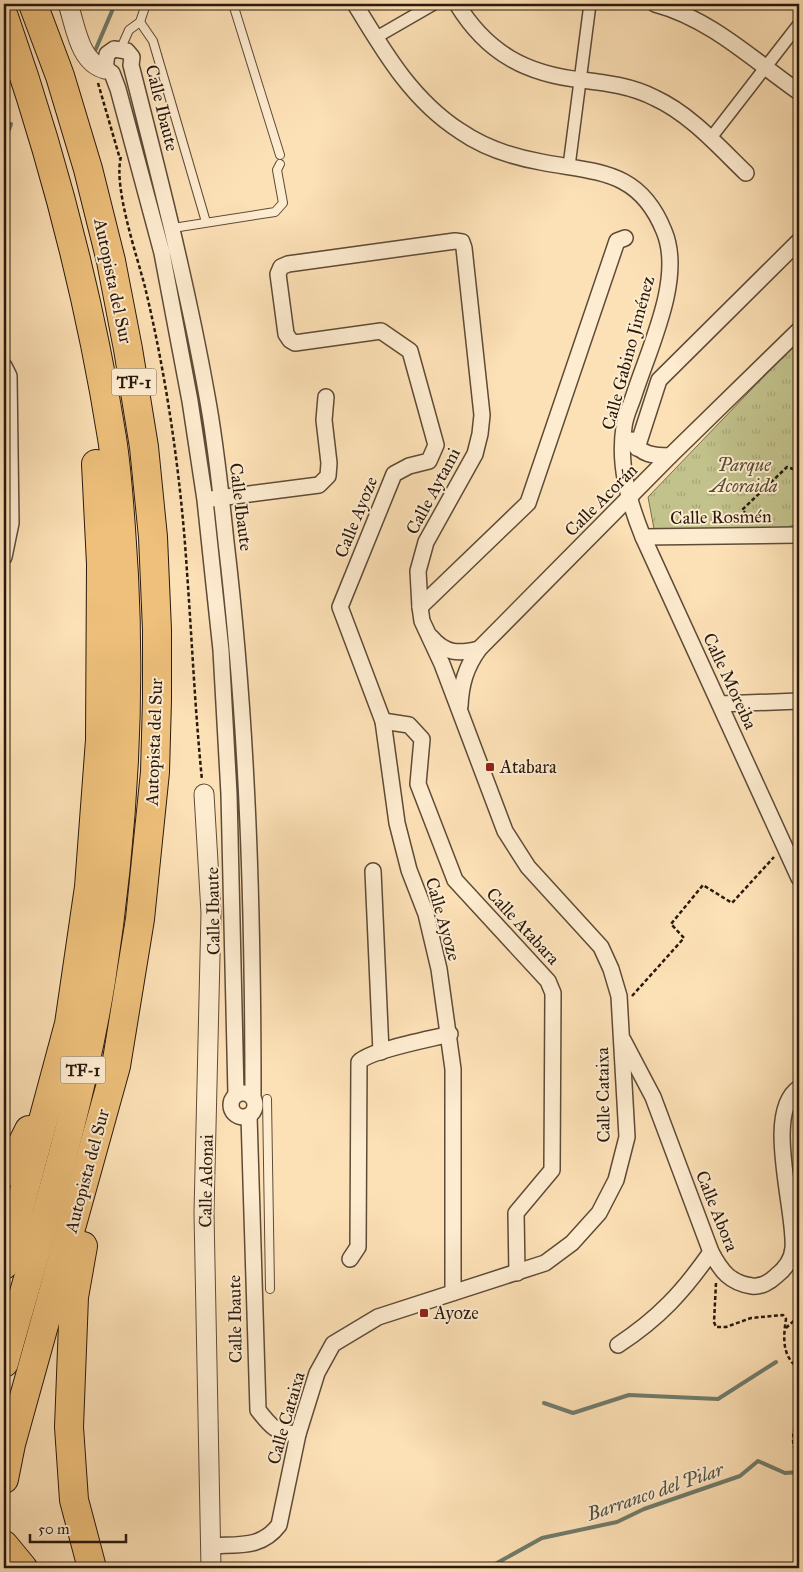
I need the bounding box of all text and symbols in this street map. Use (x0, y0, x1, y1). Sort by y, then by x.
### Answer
street label: Calle Ibaute (141, 62, 183, 154)
street label: Autopista del Sur (89, 215, 137, 346)
street label: Calle Gabino Jiménez (597, 274, 660, 433)
road number: TF-1 (112, 368, 156, 396)
street label: Calle Aytami (401, 444, 465, 538)
park label: Parque Acoraida (708, 454, 778, 497)
street label: Calle Acorán (560, 459, 642, 541)
street label: Calle Ibaute (225, 462, 257, 552)
street label: Calle Ayoze (330, 473, 382, 561)
street label: Calle Rosmén (670, 505, 772, 529)
street label: Calle Moreiba (698, 629, 762, 733)
street label: Autopista del Sur (141, 678, 167, 807)
place label: Atabara (499, 756, 557, 778)
marker: Atabara (484, 761, 496, 773)
street label: Calle Ibaute (201, 867, 225, 955)
street label: Calle Ayoze (421, 875, 465, 963)
street label: Calle Atabara (482, 883, 565, 969)
street label: Calle Cataixa (591, 1047, 615, 1143)
road number: TF-1 (61, 1056, 106, 1084)
street label: Autopista del Sur (60, 1106, 114, 1236)
street label: Calle Adonai (194, 1134, 218, 1228)
street label: Calle Abora (691, 1167, 743, 1255)
street label: Calle Ibaute (223, 1275, 247, 1363)
place label: Ayoze (433, 1302, 479, 1324)
marker: Ayoze (418, 1307, 430, 1319)
street label: Calle Cataixa (262, 1369, 310, 1467)
water label: Barranco del Pilar (583, 1457, 727, 1526)
scale bar (30, 1512, 126, 1544)
text: 50 m (38, 1520, 70, 1538)

